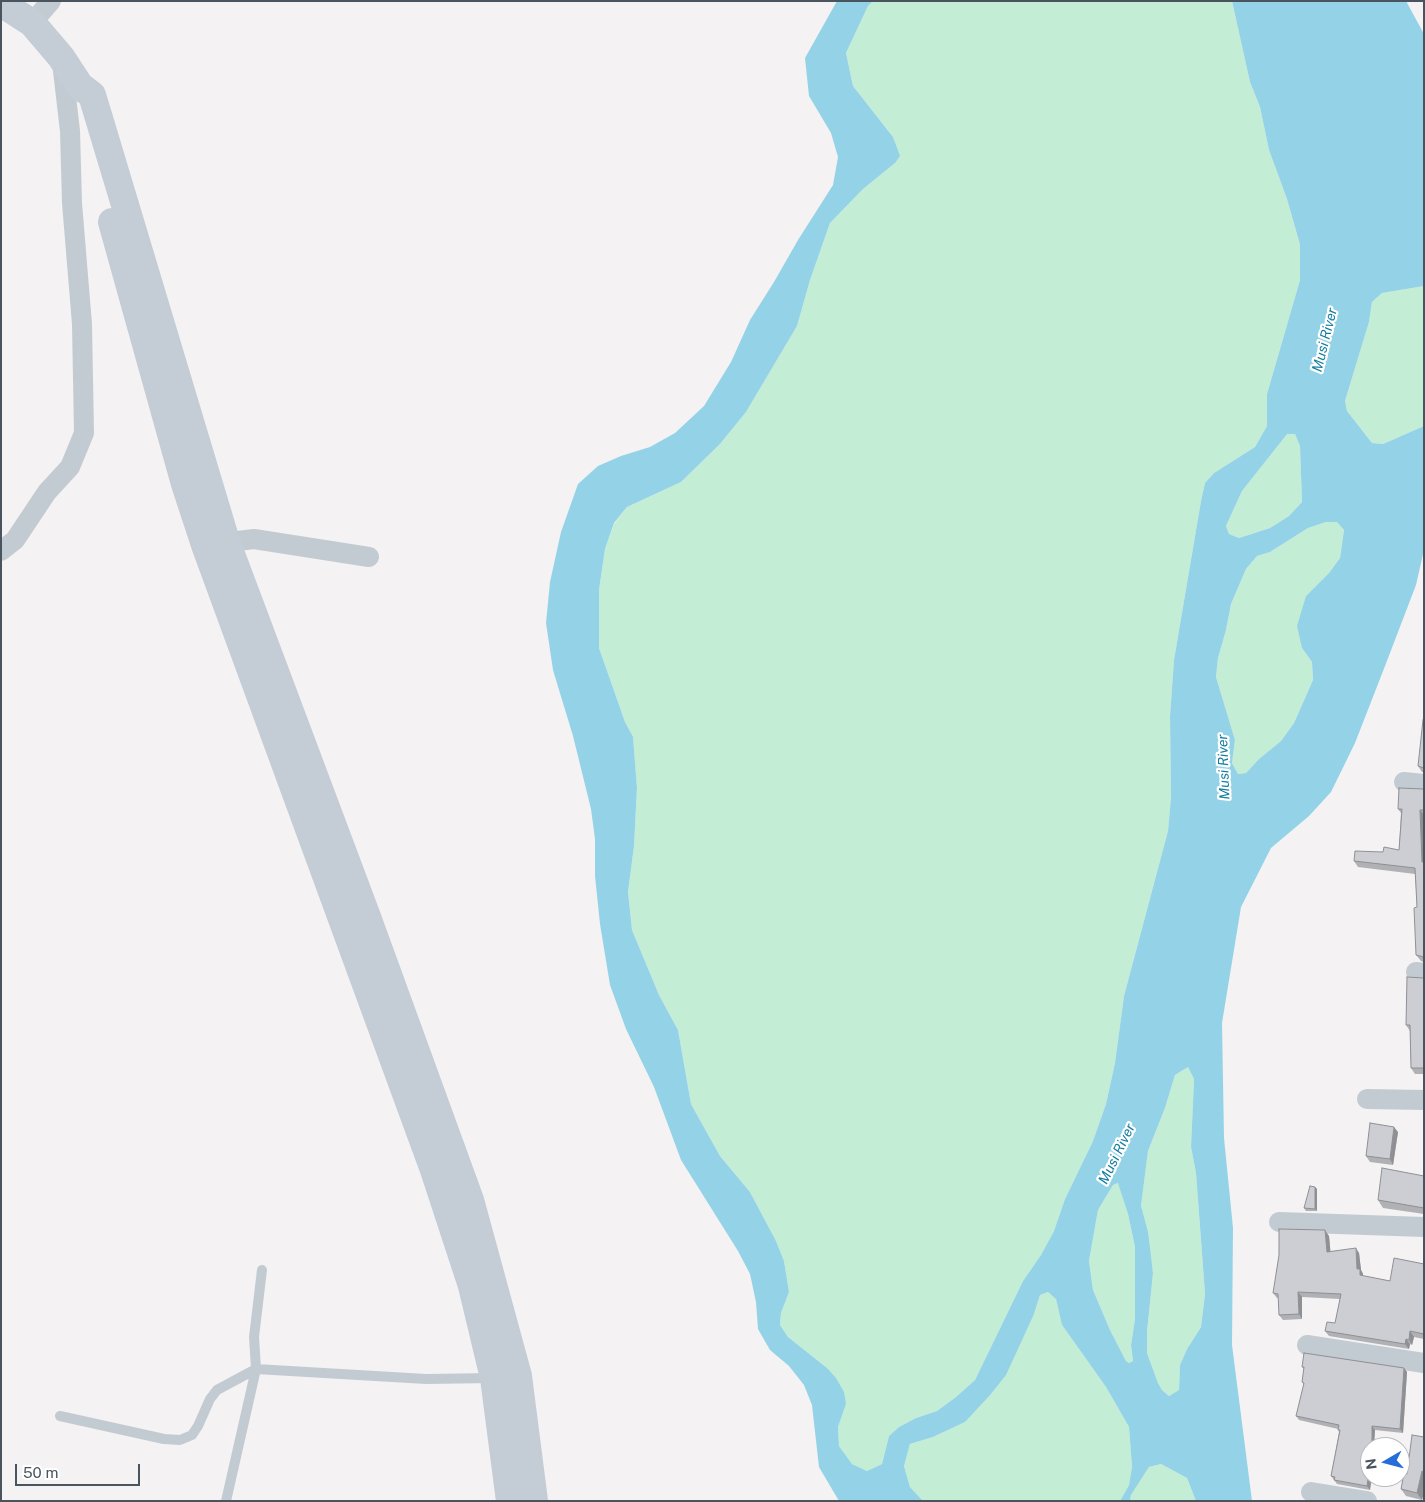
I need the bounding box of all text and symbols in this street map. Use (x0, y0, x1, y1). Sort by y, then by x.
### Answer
water label: Musi River (1309, 306, 1341, 374)
water label: Musi River (1214, 734, 1234, 800)
water label: Musi River (1095, 1121, 1139, 1187)
north arrow (1360, 1437, 1410, 1487)
scale bar (18, 1454, 142, 1486)
text: N (1362, 1457, 1380, 1470)
text: 50 m (23, 1464, 58, 1481)

